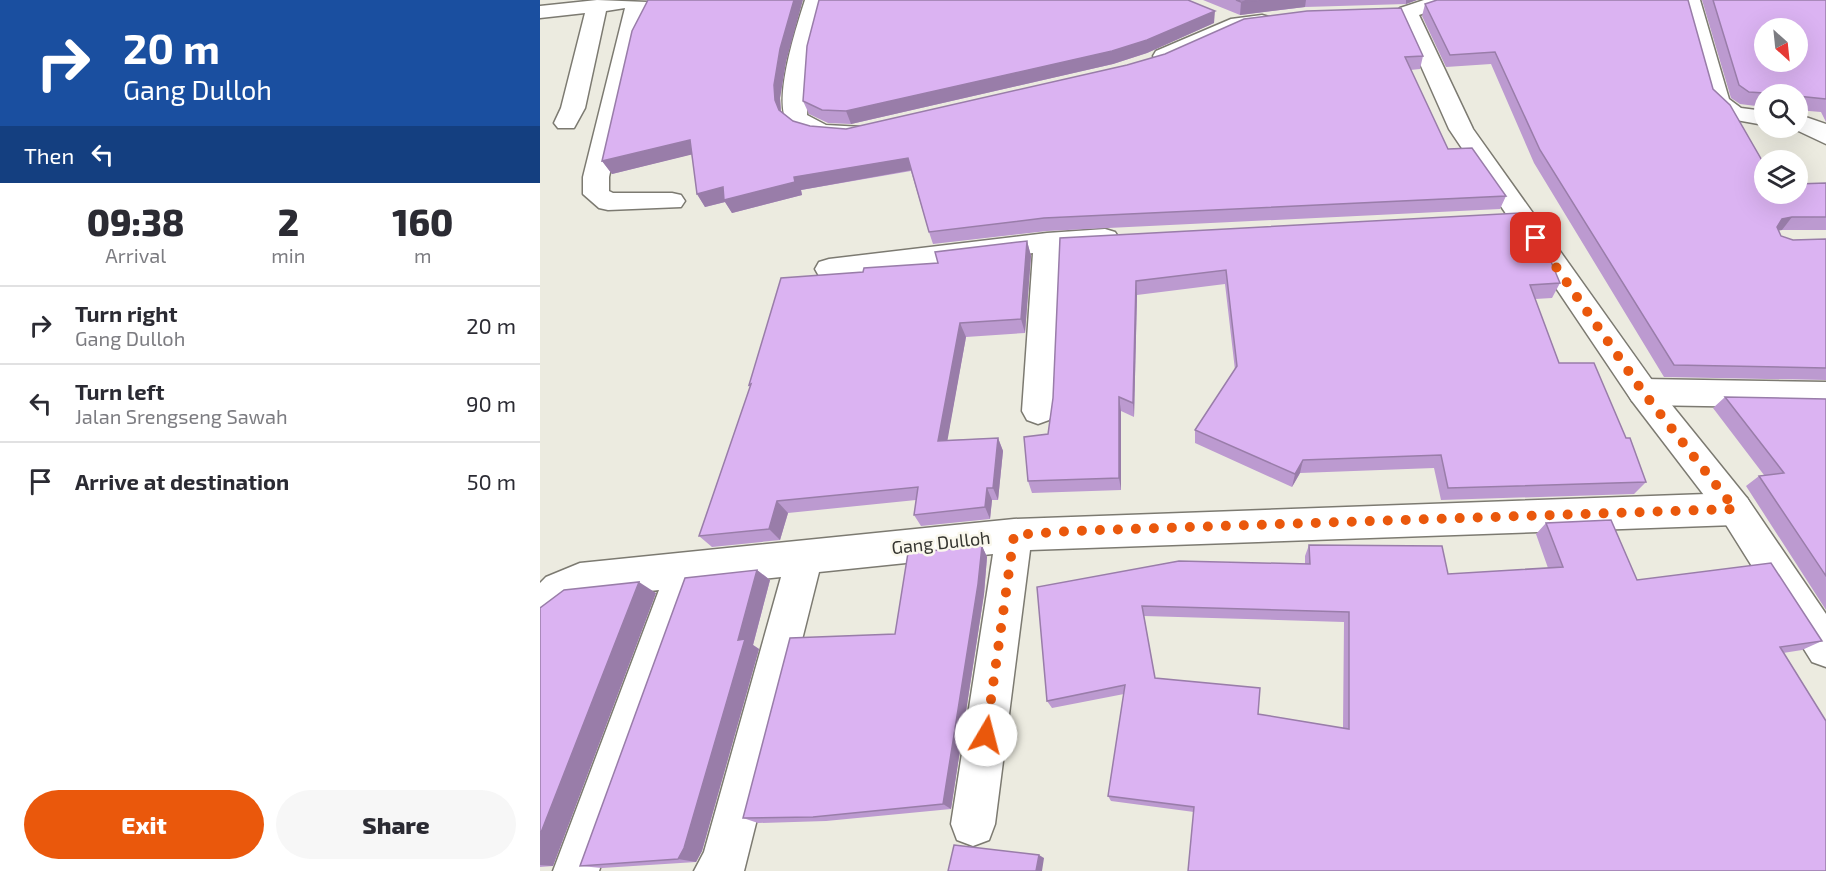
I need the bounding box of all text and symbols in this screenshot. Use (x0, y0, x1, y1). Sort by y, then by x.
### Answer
north arrow (1754, 18, 1808, 72)
map controls (1754, 18, 1808, 204)
text: 20 m (123, 22, 220, 72)
icon: right (24, 24, 102, 102)
text: Gang Dulloh (123, 73, 272, 105)
button: search (1754, 84, 1808, 138)
icon: left (86, 138, 119, 171)
text: Then (24, 142, 74, 168)
button: layers (1754, 150, 1808, 204)
text: 09:38 (87, 200, 185, 243)
text: 2 (278, 200, 299, 243)
text: 160 (392, 200, 453, 243)
pin (1510, 212, 1561, 263)
icon: arrive (1519, 221, 1552, 254)
text: Arrival (105, 243, 166, 267)
text: min (271, 243, 305, 267)
text: m (414, 243, 431, 267)
text: Turn right (75, 300, 177, 326)
icon: right (24, 309, 57, 342)
text: 20 m (466, 312, 516, 338)
text: Gang Dulloh (75, 326, 185, 350)
text: Turn left (75, 378, 164, 404)
icon: left (24, 387, 57, 420)
text: 90 m (466, 390, 516, 416)
text: Jalan Srengseng Sawah (75, 404, 288, 428)
icon: arrive (24, 465, 57, 498)
text: Arrive at destination (75, 468, 289, 494)
text: 50 m (467, 468, 516, 494)
street label: Gang Dulloh (890, 526, 991, 558)
position arrow (954, 703, 1018, 767)
button: Exit (24, 790, 264, 859)
button: Share (276, 790, 516, 859)

